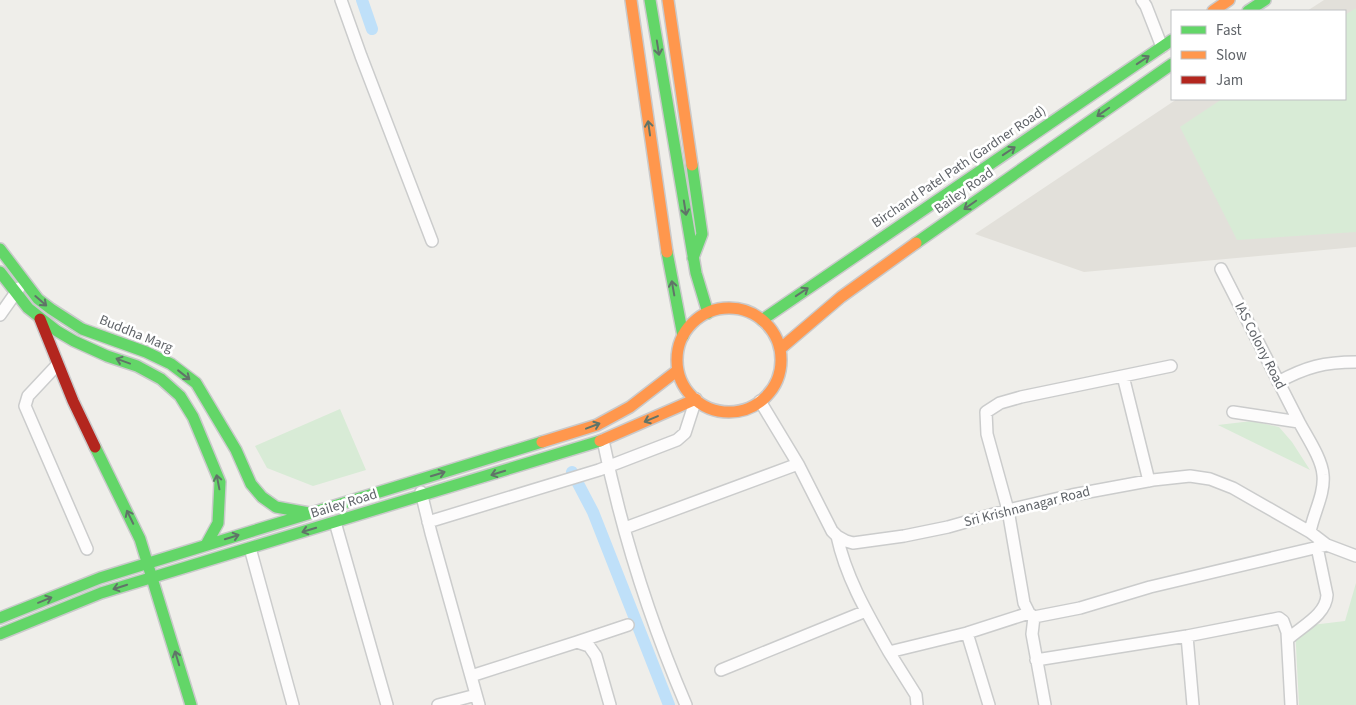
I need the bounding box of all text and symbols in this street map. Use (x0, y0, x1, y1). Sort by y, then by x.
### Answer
legend (1171, 10, 1346, 100)
text: Fast (1216, 20, 1242, 41)
one-way arrow (653, 40, 663, 56)
text: Slow (1216, 45, 1247, 66)
one-way arrow (1136, 55, 1150, 65)
text: Jam (1216, 70, 1243, 91)
street label: Birchand Patel Path (Gardner Road) (868, 101, 1050, 233)
one-way arrow (1097, 107, 1111, 117)
one-way arrow (644, 120, 654, 136)
one-way arrow (1002, 146, 1016, 156)
street label: Bailey Road (930, 163, 998, 219)
one-way arrow (680, 200, 690, 216)
one-way arrow (963, 200, 977, 210)
one-way arrow (668, 281, 678, 297)
one-way arrow (795, 287, 809, 297)
one-way arrow (35, 295, 48, 306)
street label: IAS Colony Road (1229, 299, 1291, 393)
street label: Buddha Marg (96, 310, 176, 358)
one-way arrow (115, 356, 131, 365)
one-way arrow (177, 369, 190, 380)
one-way arrow (644, 414, 659, 424)
one-way arrow (585, 421, 600, 430)
one-way arrow (490, 468, 506, 478)
one-way arrow (430, 469, 446, 479)
one-way arrow (213, 474, 223, 490)
street label: Sri Krishnanagar Road (962, 482, 1092, 532)
street label: Bailey Road (308, 484, 380, 524)
one-way arrow (125, 510, 135, 525)
one-way arrow (301, 526, 317, 536)
one-way arrow (224, 532, 240, 542)
one-way arrow (112, 583, 128, 592)
one-way arrow (37, 594, 52, 604)
one-way arrow (172, 651, 182, 667)

